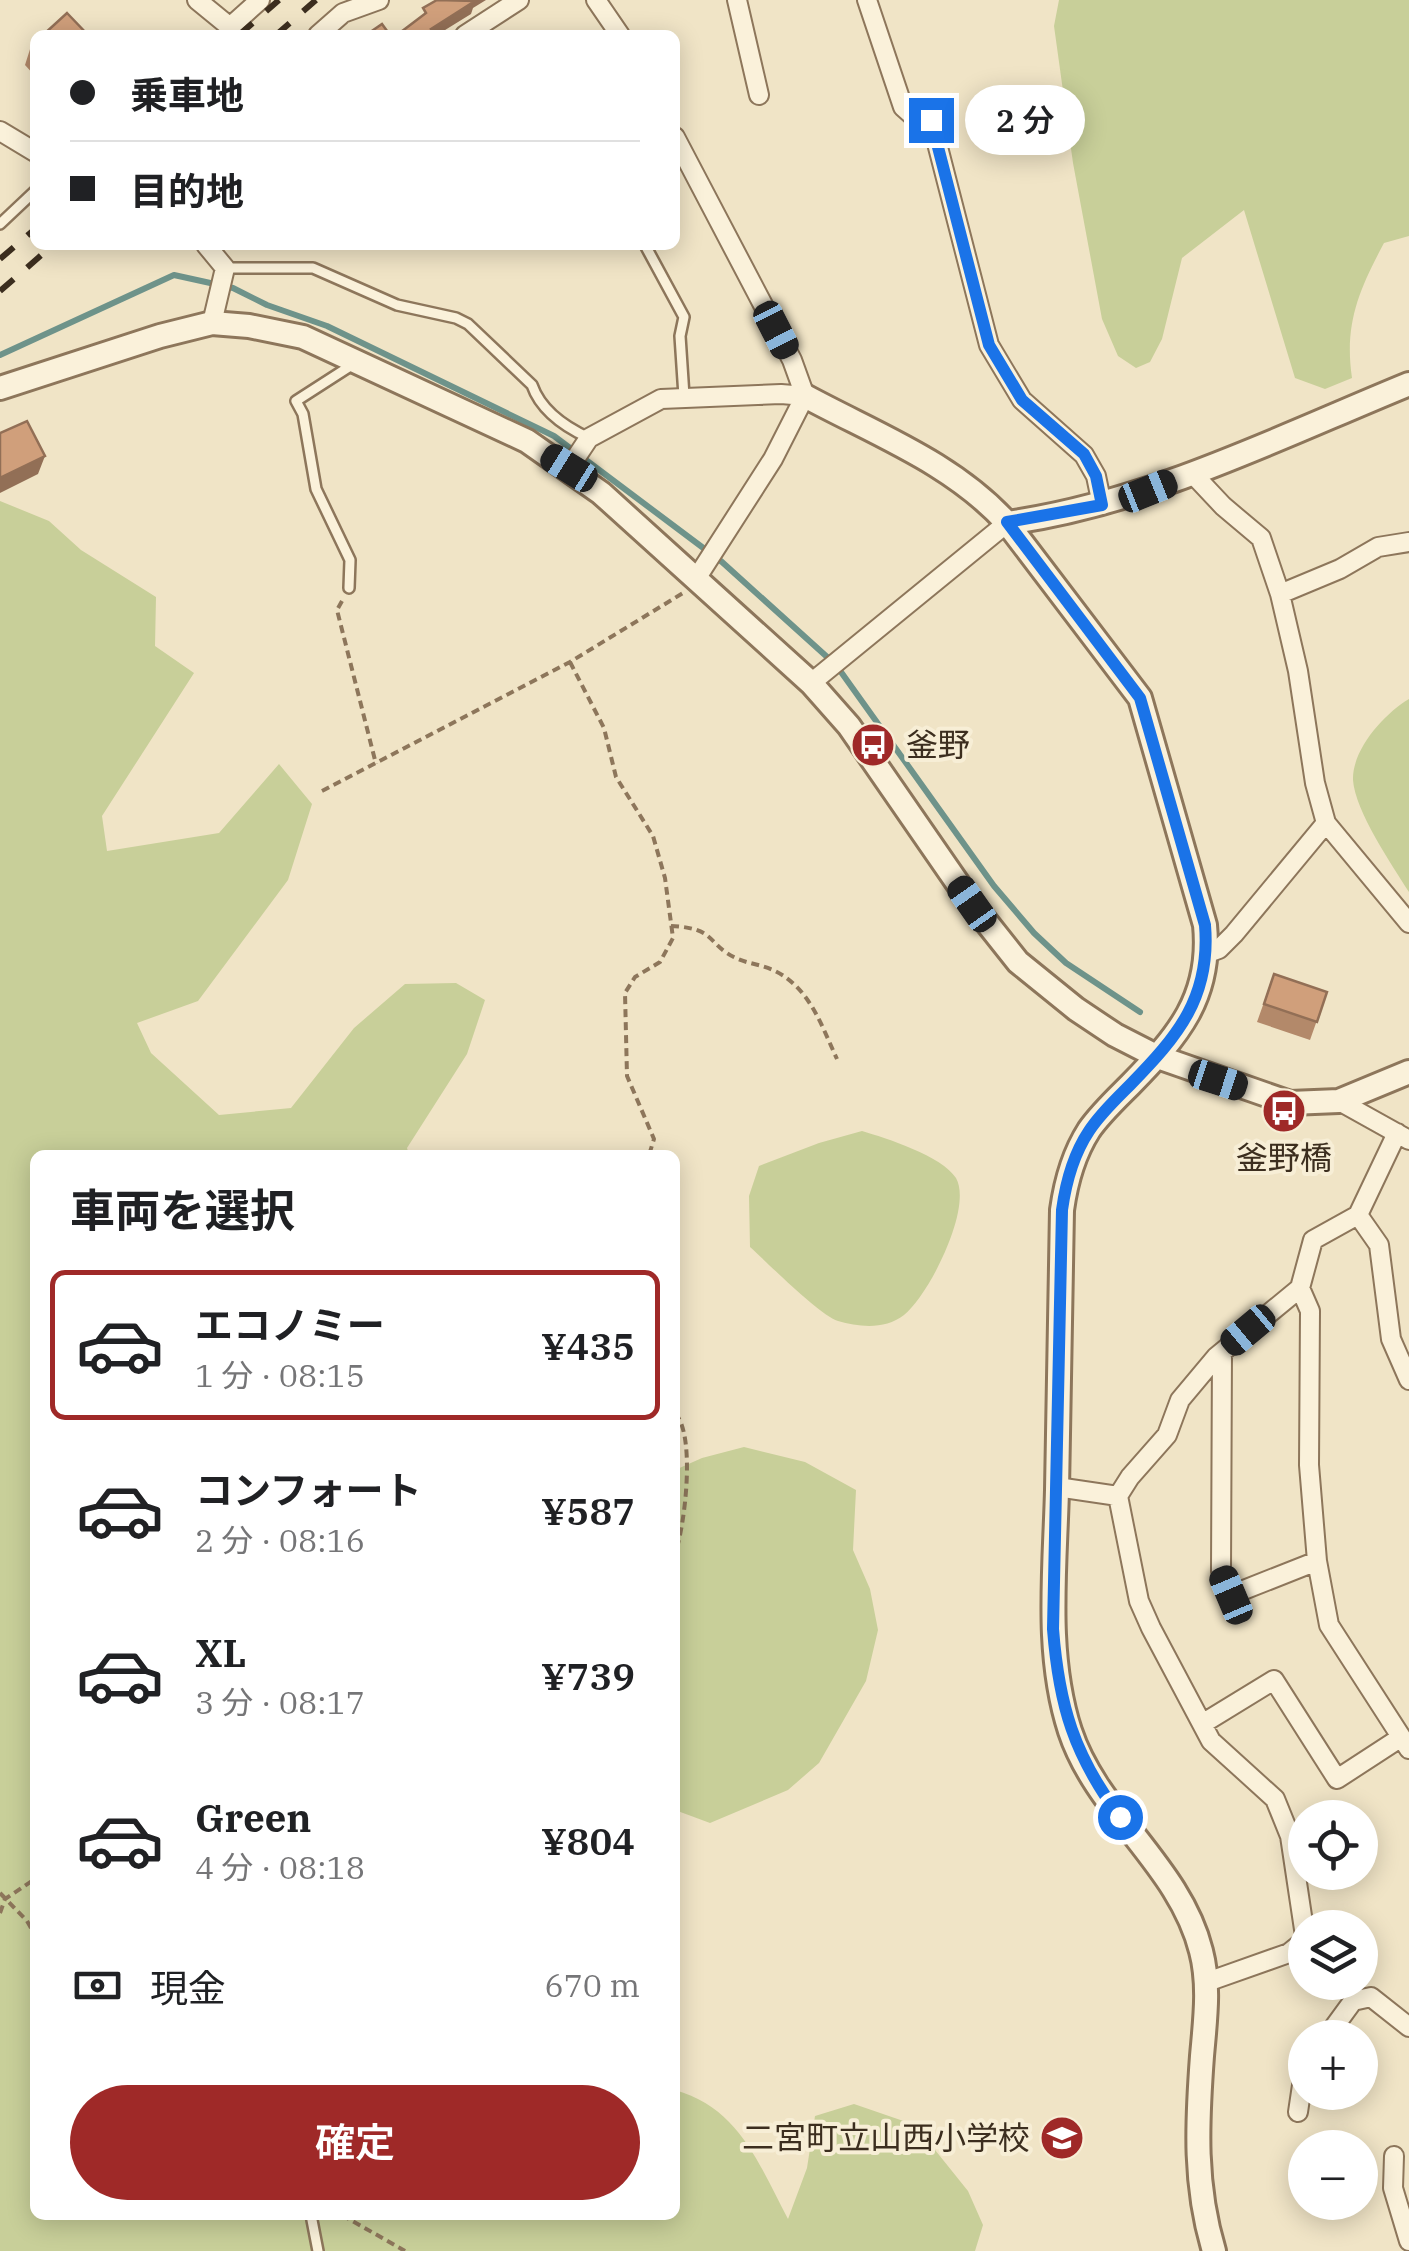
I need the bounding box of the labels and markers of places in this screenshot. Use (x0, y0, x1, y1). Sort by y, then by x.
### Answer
bus stop icon: 釜野 (850, 722, 896, 768)
place label: 釜野 (906, 723, 970, 765)
bus stop icon: 釜野橋 (1261, 1088, 1307, 1134)
place label: 釜野橋 (1236, 1136, 1332, 1178)
school or university icon: 二宮町立山西小学校 (1039, 2115, 1085, 2161)
place label: 二宮町立山西小学校 (742, 2116, 1030, 2158)

